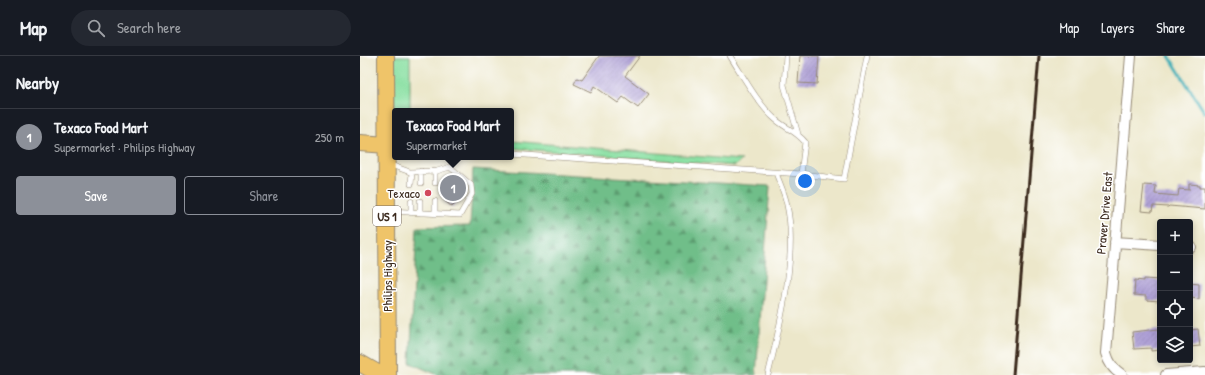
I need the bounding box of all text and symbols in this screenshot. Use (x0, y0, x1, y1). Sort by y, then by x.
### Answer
search box (71, 10, 351, 46)
text: Map (20, 15, 47, 41)
icon: search (85, 17, 107, 39)
text: Search here (117, 17, 181, 38)
text: Map (1059, 18, 1079, 37)
text: Layers (1101, 18, 1134, 37)
text: Share (1156, 18, 1185, 37)
text: Nearby (16, 71, 59, 94)
popup (392, 108, 514, 160)
text: Texaco Food Mart (406, 115, 500, 136)
text: Texaco Food Mart (54, 117, 148, 138)
text: 1 (27, 128, 31, 146)
text: 250 m (315, 128, 344, 146)
text: Supermarket (406, 136, 467, 154)
text: Supermarket · Philips Highway (54, 138, 195, 156)
your location (795, 171, 815, 191)
street label: Praver Drive East (1091, 171, 1117, 255)
pin: 1 (440, 173, 466, 203)
button: Save (16, 176, 176, 215)
button: Share (184, 176, 344, 215)
place label: Texaco (388, 184, 420, 202)
marker: Texaco (423, 188, 433, 198)
road number: US 1 (373, 206, 401, 226)
map controls (1157, 219, 1193, 363)
button: + (1157, 219, 1193, 255)
street label: Philips Highway (378, 240, 396, 312)
button: − (1157, 255, 1193, 291)
button: locate (1157, 291, 1193, 327)
button: layers (1157, 327, 1193, 363)

